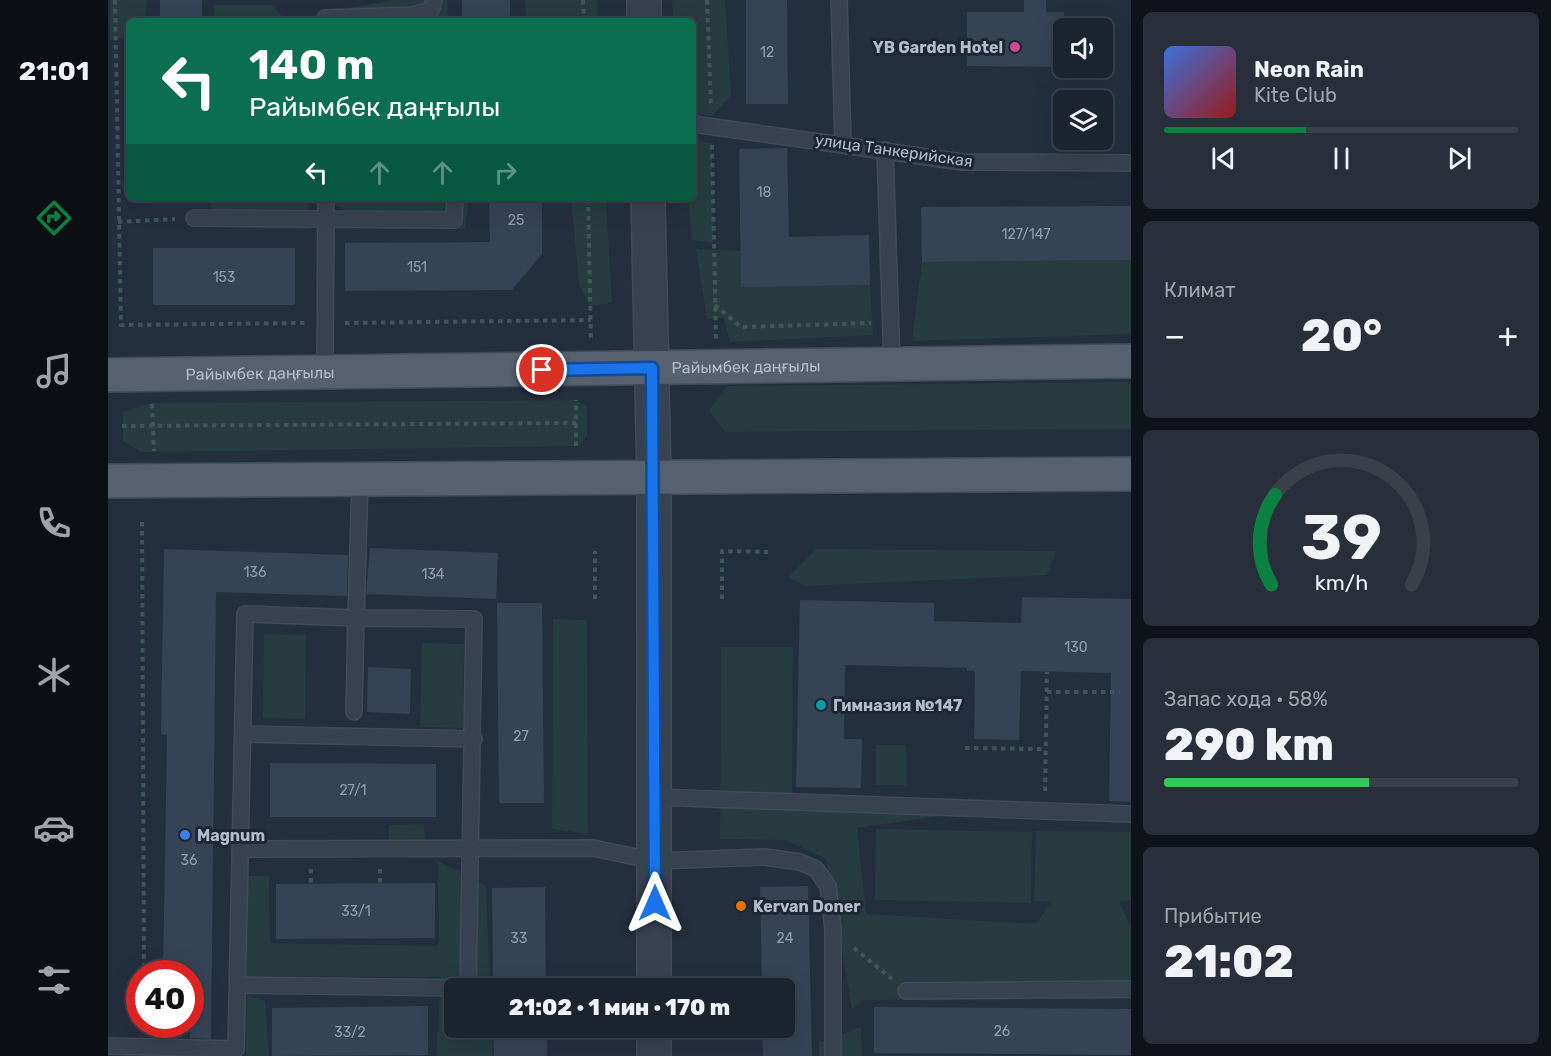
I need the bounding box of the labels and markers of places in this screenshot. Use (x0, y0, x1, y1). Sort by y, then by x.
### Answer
place label: YB Garden Hotel (873, 38, 1003, 57)
marker: YB Garden Hotel (1008, 40, 1022, 54)
pin (516, 344, 567, 395)
place label: Гимназия №147 (833, 696, 962, 715)
marker: Гимназия №147 (814, 698, 828, 712)
place label: Magnum (197, 826, 265, 845)
marker: Magnum (178, 828, 192, 842)
place label: Kervan Doner (753, 897, 861, 916)
marker: Kervan Doner (734, 899, 748, 913)

